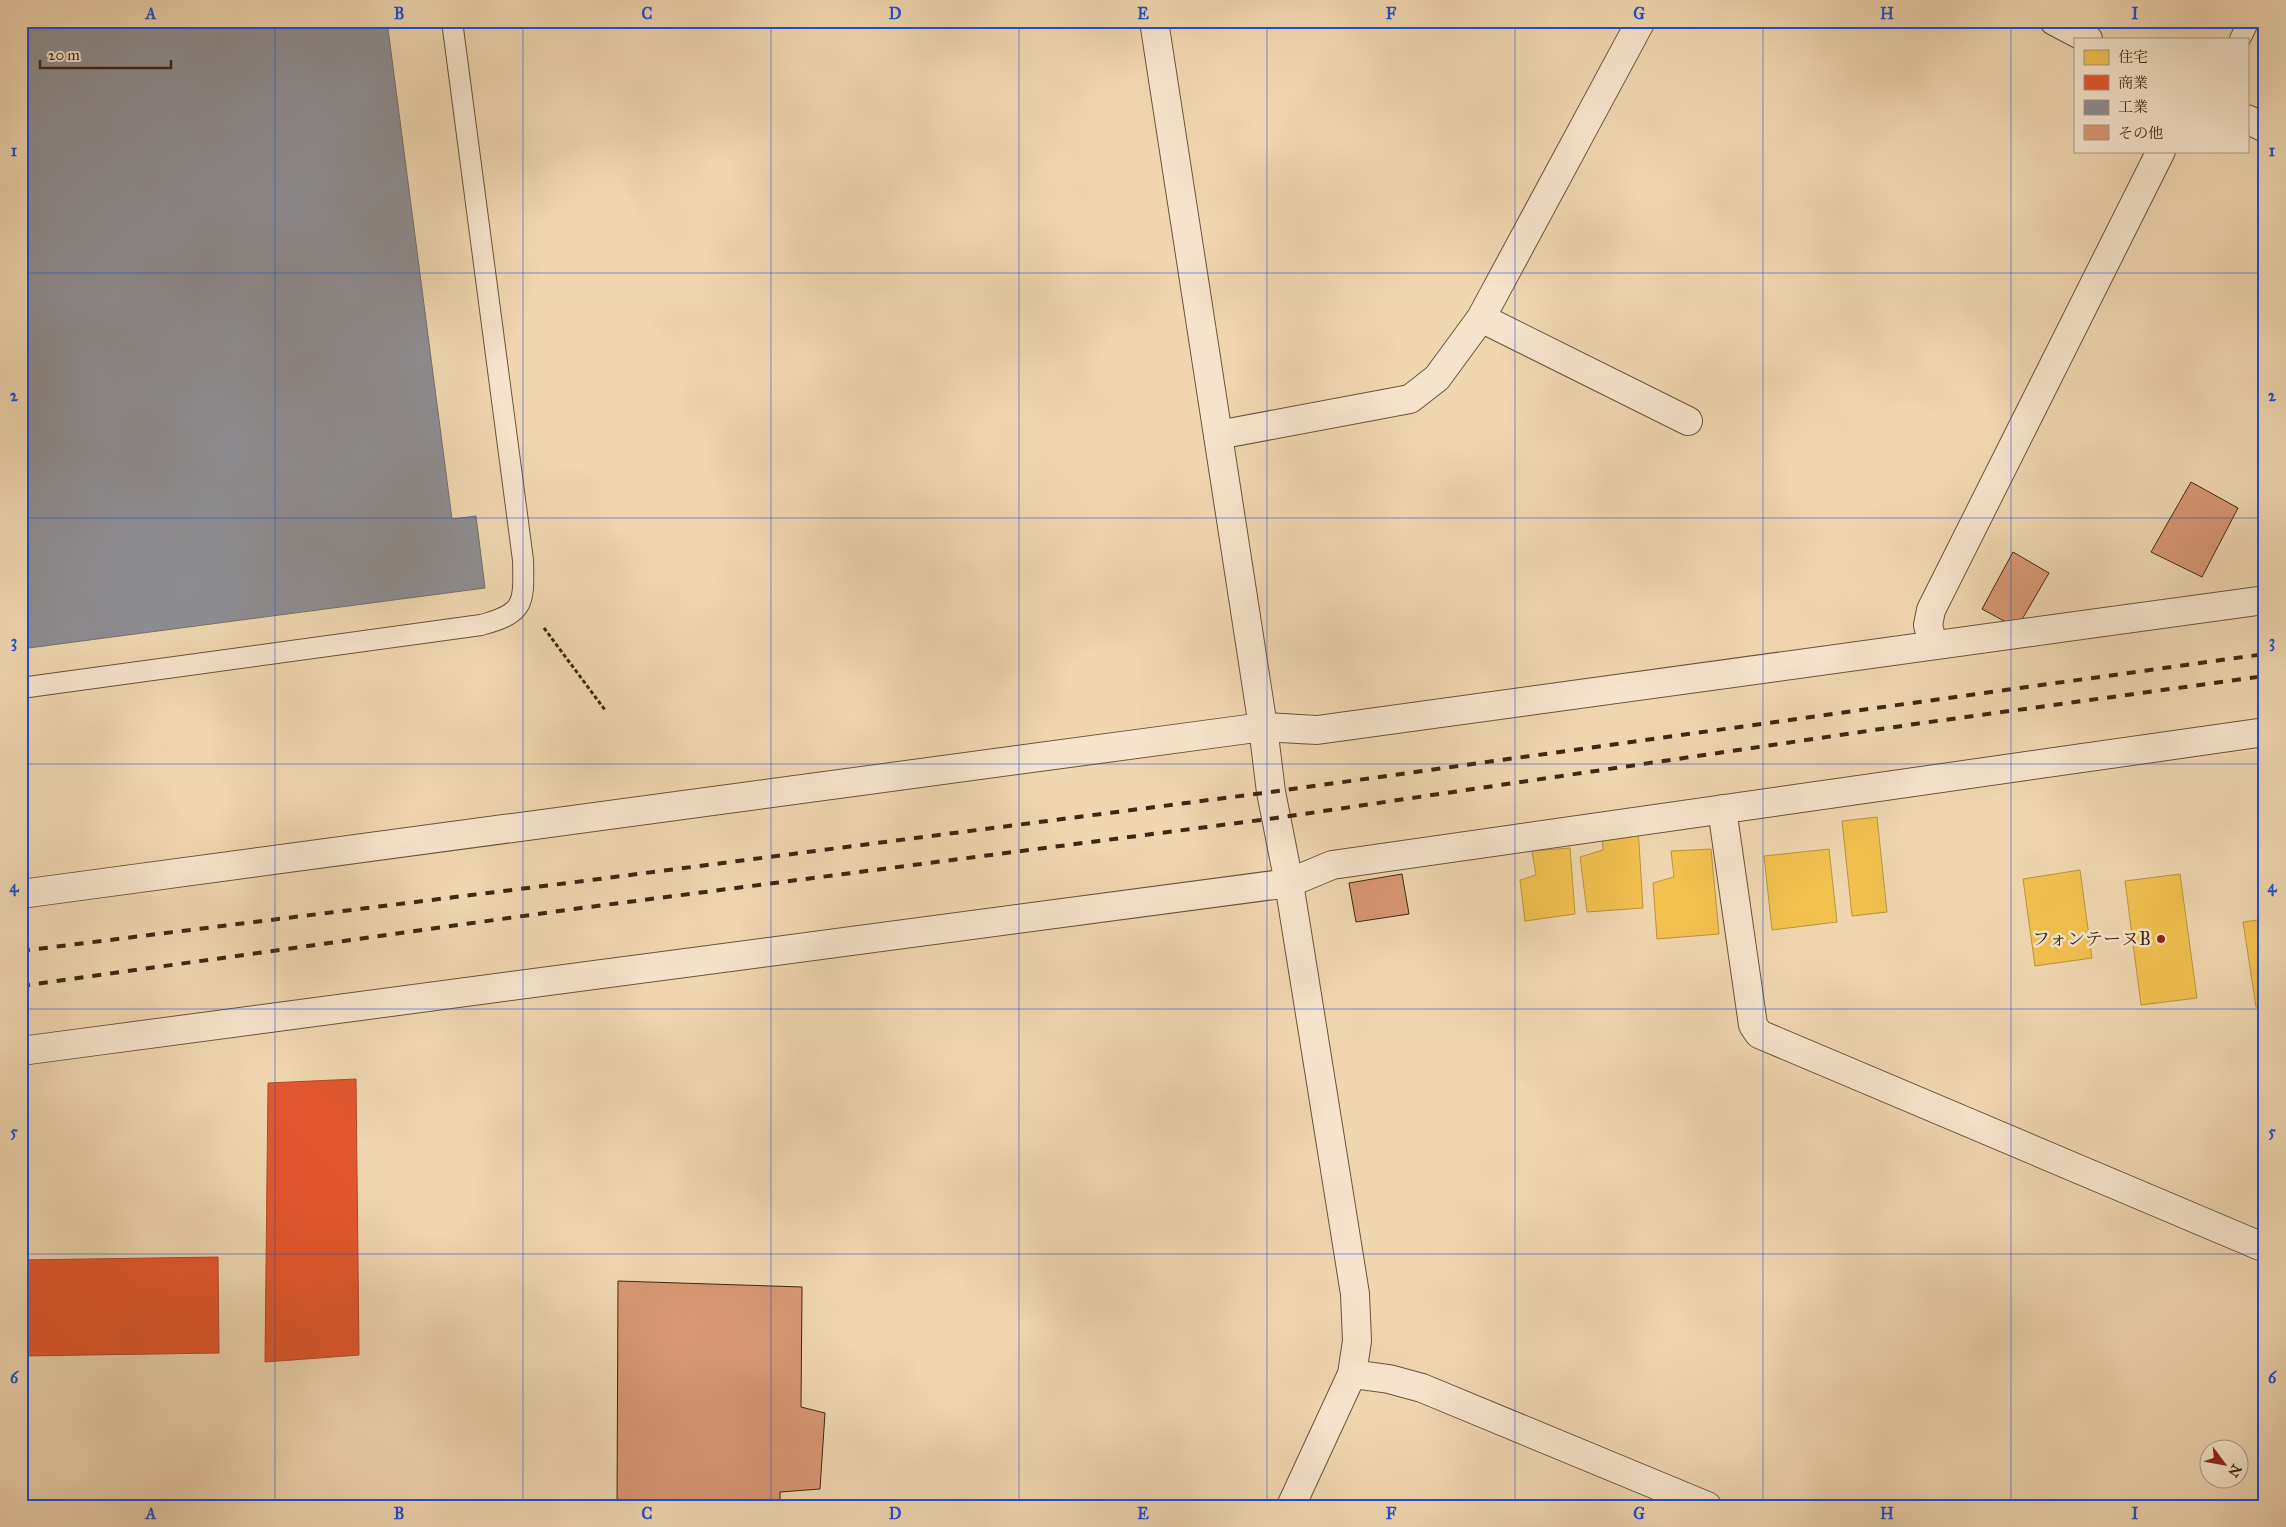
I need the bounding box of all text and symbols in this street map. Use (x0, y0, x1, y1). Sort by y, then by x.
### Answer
text: A (145, 4, 157, 23)
text: B (394, 4, 404, 23)
text: C (642, 4, 653, 23)
text: D (889, 4, 902, 23)
text: E (1137, 4, 1149, 23)
text: F (1386, 4, 1397, 23)
text: G (1633, 4, 1645, 23)
text: H (1880, 4, 1894, 23)
text: I (2132, 4, 2139, 23)
scale bar (40, 38, 171, 70)
legend (2074, 38, 2248, 152)
text: 20 m (48, 46, 80, 64)
text: 住宅 (2118, 48, 2148, 66)
text: 商業 (2118, 74, 2148, 92)
text: 工業 (2118, 98, 2148, 116)
text: その他 (2118, 124, 2163, 142)
text: 1 (11, 141, 18, 160)
text: 1 (2269, 141, 2276, 160)
text: 2 (10, 386, 19, 405)
text: 2 (2268, 386, 2277, 405)
text: 3 (11, 632, 17, 652)
text: 3 (2269, 632, 2275, 652)
text: 4 (10, 877, 20, 897)
text: 4 (2268, 877, 2278, 897)
place label: フォンテーヌB (2032, 928, 2151, 950)
marker: フォンテーヌB (2155, 933, 2167, 945)
text: 5 (10, 1122, 18, 1141)
text: 5 (2268, 1122, 2276, 1141)
text: 6 (10, 1368, 19, 1387)
text: 6 (2268, 1368, 2277, 1387)
north arrow (2198, 1440, 2248, 1490)
text: N (2224, 1461, 2245, 1480)
text: A (145, 1504, 157, 1523)
text: B (394, 1504, 404, 1523)
text: C (642, 1504, 653, 1523)
text: D (889, 1504, 902, 1523)
text: E (1137, 1504, 1149, 1523)
text: F (1386, 1504, 1397, 1523)
text: G (1633, 1504, 1645, 1523)
text: H (1880, 1504, 1894, 1523)
text: I (2132, 1504, 2139, 1523)

